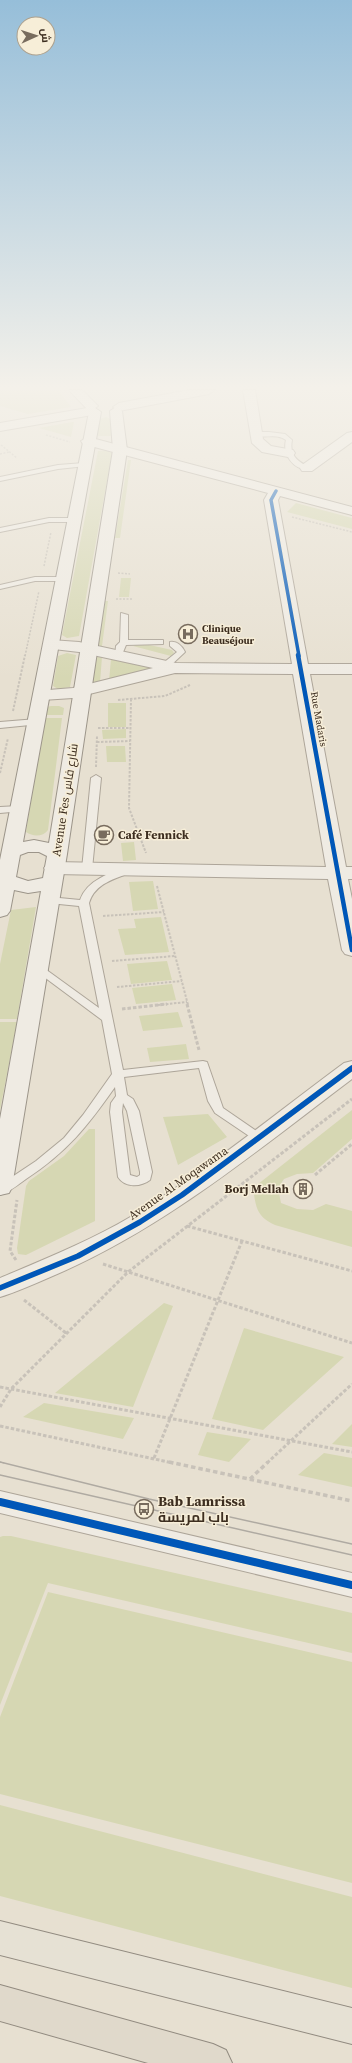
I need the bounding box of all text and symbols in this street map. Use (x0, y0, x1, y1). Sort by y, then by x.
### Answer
north arrow (16, 16, 56, 56)
text: ش (38, 28, 53, 43)
place label: Clinique Beauséjour (202, 622, 255, 647)
hospital icon: Clinique Beauséjour (177, 623, 199, 645)
street label: Rue Madaris (308, 690, 330, 748)
street label: Avenue Fes شارع فاس (48, 742, 82, 858)
cafe icon: Café Fennick (93, 824, 115, 846)
place label: Café Fennick (118, 827, 190, 843)
street label: Avenue Al Moqawama (125, 1142, 232, 1223)
building icon: Borj Mellah (292, 1178, 314, 1200)
place label: Borj Mellah (225, 1181, 290, 1197)
place label: Bab Lamrissa باب لمريسة (158, 1491, 246, 1527)
bus stop icon: Bab Lamrissa باب لمريسة (133, 1498, 155, 1520)

